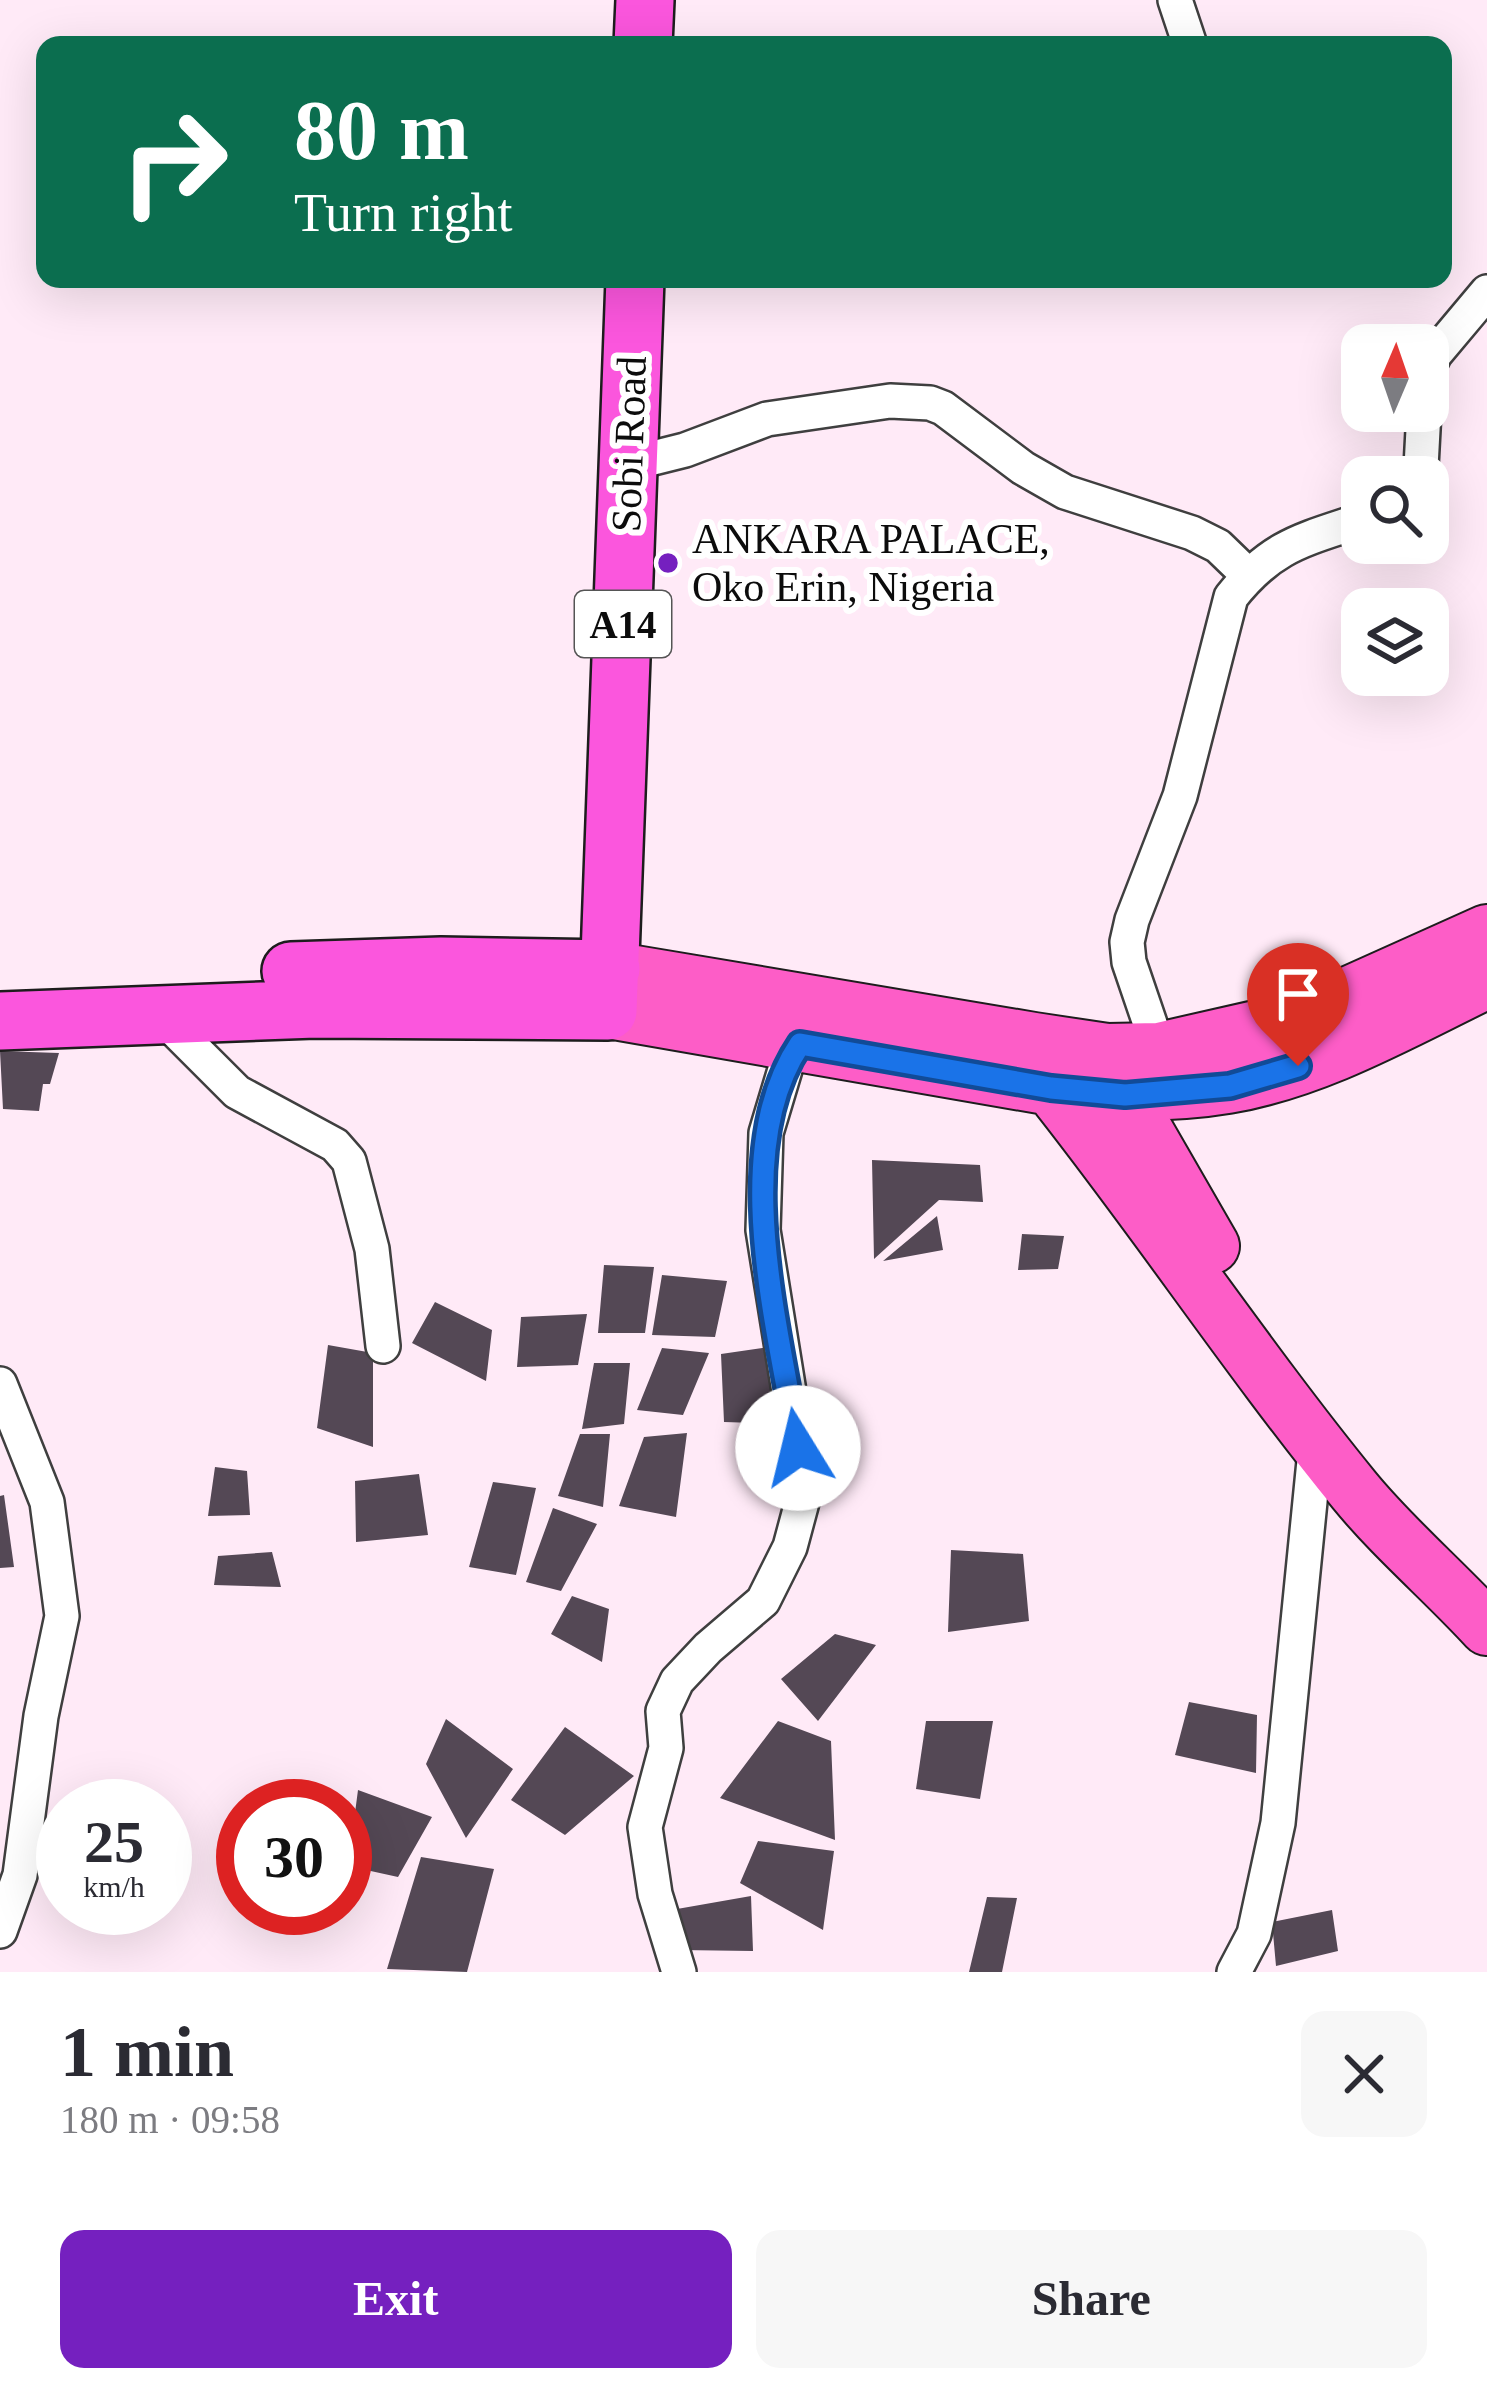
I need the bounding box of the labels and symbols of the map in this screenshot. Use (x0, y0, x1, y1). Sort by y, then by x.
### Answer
north arrow (1341, 324, 1449, 432)
street label: Sobi Road (603, 355, 655, 533)
place label: ANKARA PALACE, Oko Erin, Nigeria (692, 516, 1050, 610)
marker: ANKARA PALACE, Oko Erin, Nigeria (655, 550, 681, 576)
road number: A14 (575, 591, 671, 657)
pin (1247, 943, 1349, 1066)
position arrow (735, 1385, 861, 1511)
speed limit sign: 30 (216, 1779, 372, 1935)

